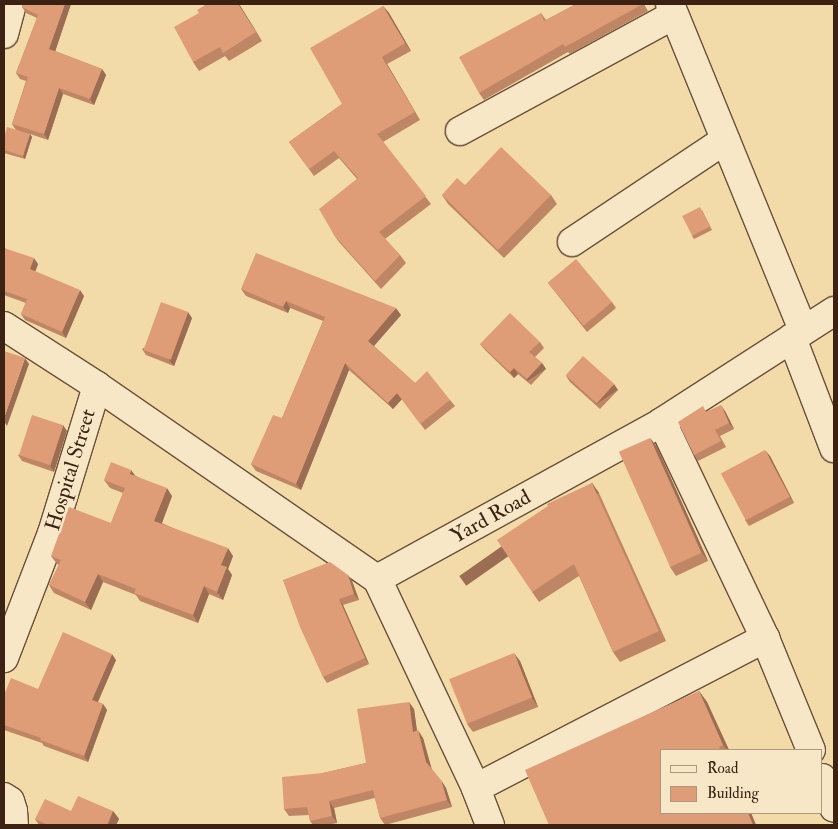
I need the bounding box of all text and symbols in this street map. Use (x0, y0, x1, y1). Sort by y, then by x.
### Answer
street label: Hospital Street (41, 406, 101, 534)
street label: Yard Road (447, 485, 535, 549)
legend (660, 749, 823, 814)
text: Road (707, 759, 738, 778)
text: Building (707, 784, 759, 803)

